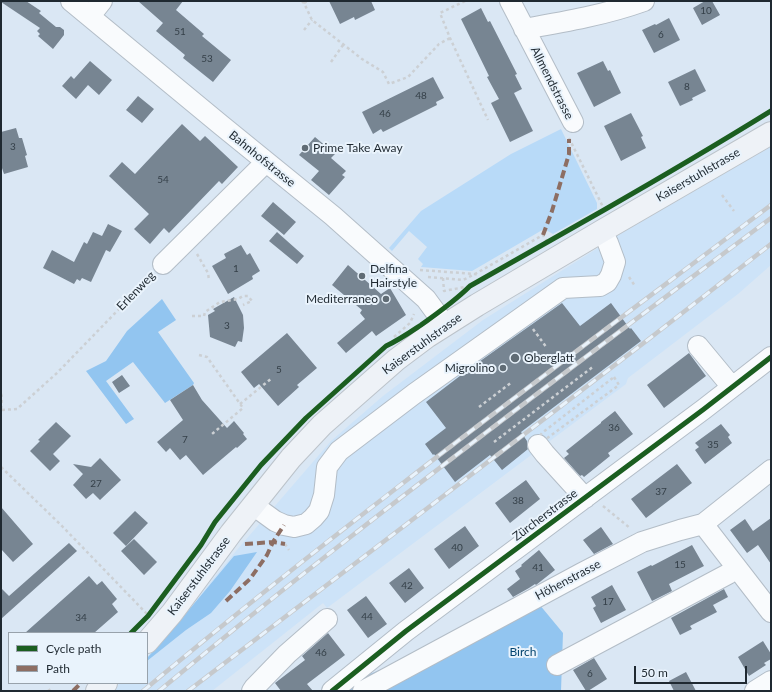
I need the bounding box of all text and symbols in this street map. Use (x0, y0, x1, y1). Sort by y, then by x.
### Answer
house number: 10 (700, 5, 712, 17)
house number: 51 (174, 26, 186, 38)
house number: 6 (658, 29, 664, 41)
street label: Allmendstrasse (527, 44, 577, 122)
house number: 53 (201, 53, 213, 65)
house number: 8 (684, 81, 690, 93)
house number: 48 (415, 90, 427, 102)
house number: 46 (379, 108, 391, 120)
street label: Bahnhofstrasse (226, 128, 298, 190)
house number: 3 (10, 141, 16, 153)
place label: Prime Take Away (313, 141, 403, 155)
marker: Prime Take Away (300, 143, 310, 153)
street label: Kaiserstuhlstrasse (653, 145, 743, 205)
house number: 54 (157, 174, 169, 186)
place label: Delfina Hairstyle (370, 262, 417, 290)
house number: 1 (233, 263, 239, 275)
street label: Erlenweg (114, 268, 158, 314)
marker: Delfina Hairstyle (357, 271, 367, 281)
place label: Mediterraneo (306, 292, 378, 306)
marker: Mediterraneo (381, 294, 391, 304)
street label: Kaiserstuhlstrasse (379, 310, 465, 378)
house number: 3 (224, 320, 230, 332)
place label: Oberglatt (524, 351, 574, 365)
marker: Oberglatt (509, 352, 521, 364)
place label: Migrolino (445, 361, 495, 375)
marker: Migrolino (498, 363, 508, 373)
house number: 5 (276, 364, 282, 376)
house number: 36 (608, 422, 620, 434)
house number: 7 (182, 434, 188, 446)
house number: 35 (707, 439, 719, 451)
house number: 27 (90, 478, 102, 490)
street label: Zürcherstrasse (510, 486, 580, 544)
house number: 37 (655, 486, 667, 498)
house number: 38 (512, 495, 524, 507)
street label: Kaiserstuhlstrasse (165, 534, 233, 618)
house number: 40 (451, 542, 463, 554)
street label: Höhenstrasse (533, 557, 603, 603)
house number: 15 (674, 559, 686, 571)
house number: 41 (532, 562, 544, 574)
house number: 42 (401, 580, 413, 592)
house number: 17 (602, 596, 614, 608)
house number: 44 (361, 611, 373, 623)
house number: 34 (75, 612, 87, 624)
legend (8, 632, 148, 684)
text: Cycle path (46, 641, 101, 656)
park label: Birch (509, 645, 537, 659)
house number: 46 (315, 647, 327, 659)
scale bar (636, 658, 749, 684)
text: Path (46, 661, 70, 676)
text: 50 m (641, 665, 668, 680)
house number: 6 (587, 668, 593, 680)

